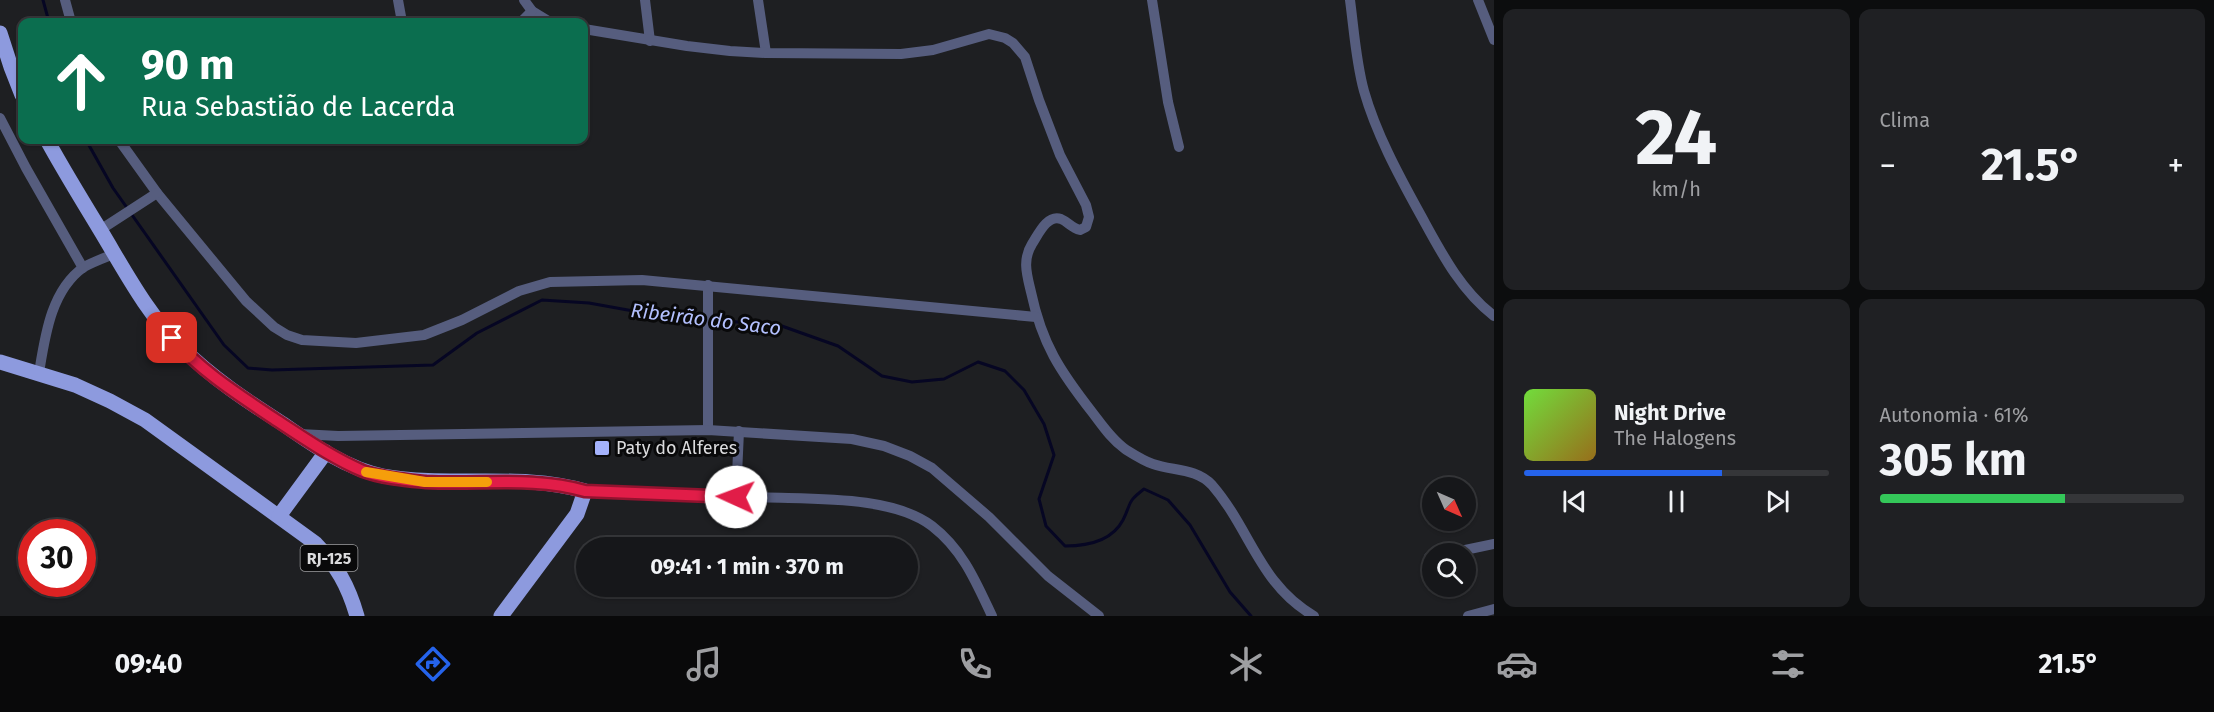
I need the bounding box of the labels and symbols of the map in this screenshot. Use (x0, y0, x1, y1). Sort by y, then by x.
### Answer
water label: Ribeirão do Saco (629, 298, 783, 340)
pin (146, 312, 197, 363)
place label: Paty do Alferes (616, 437, 737, 459)
marker: Paty do Alferes (593, 439, 611, 457)
position arrow (704, 465, 768, 529)
north arrow (1422, 477, 1476, 531)
speed limit sign: 30 (18, 519, 96, 597)
road number: RJ-125 (300, 545, 358, 571)

